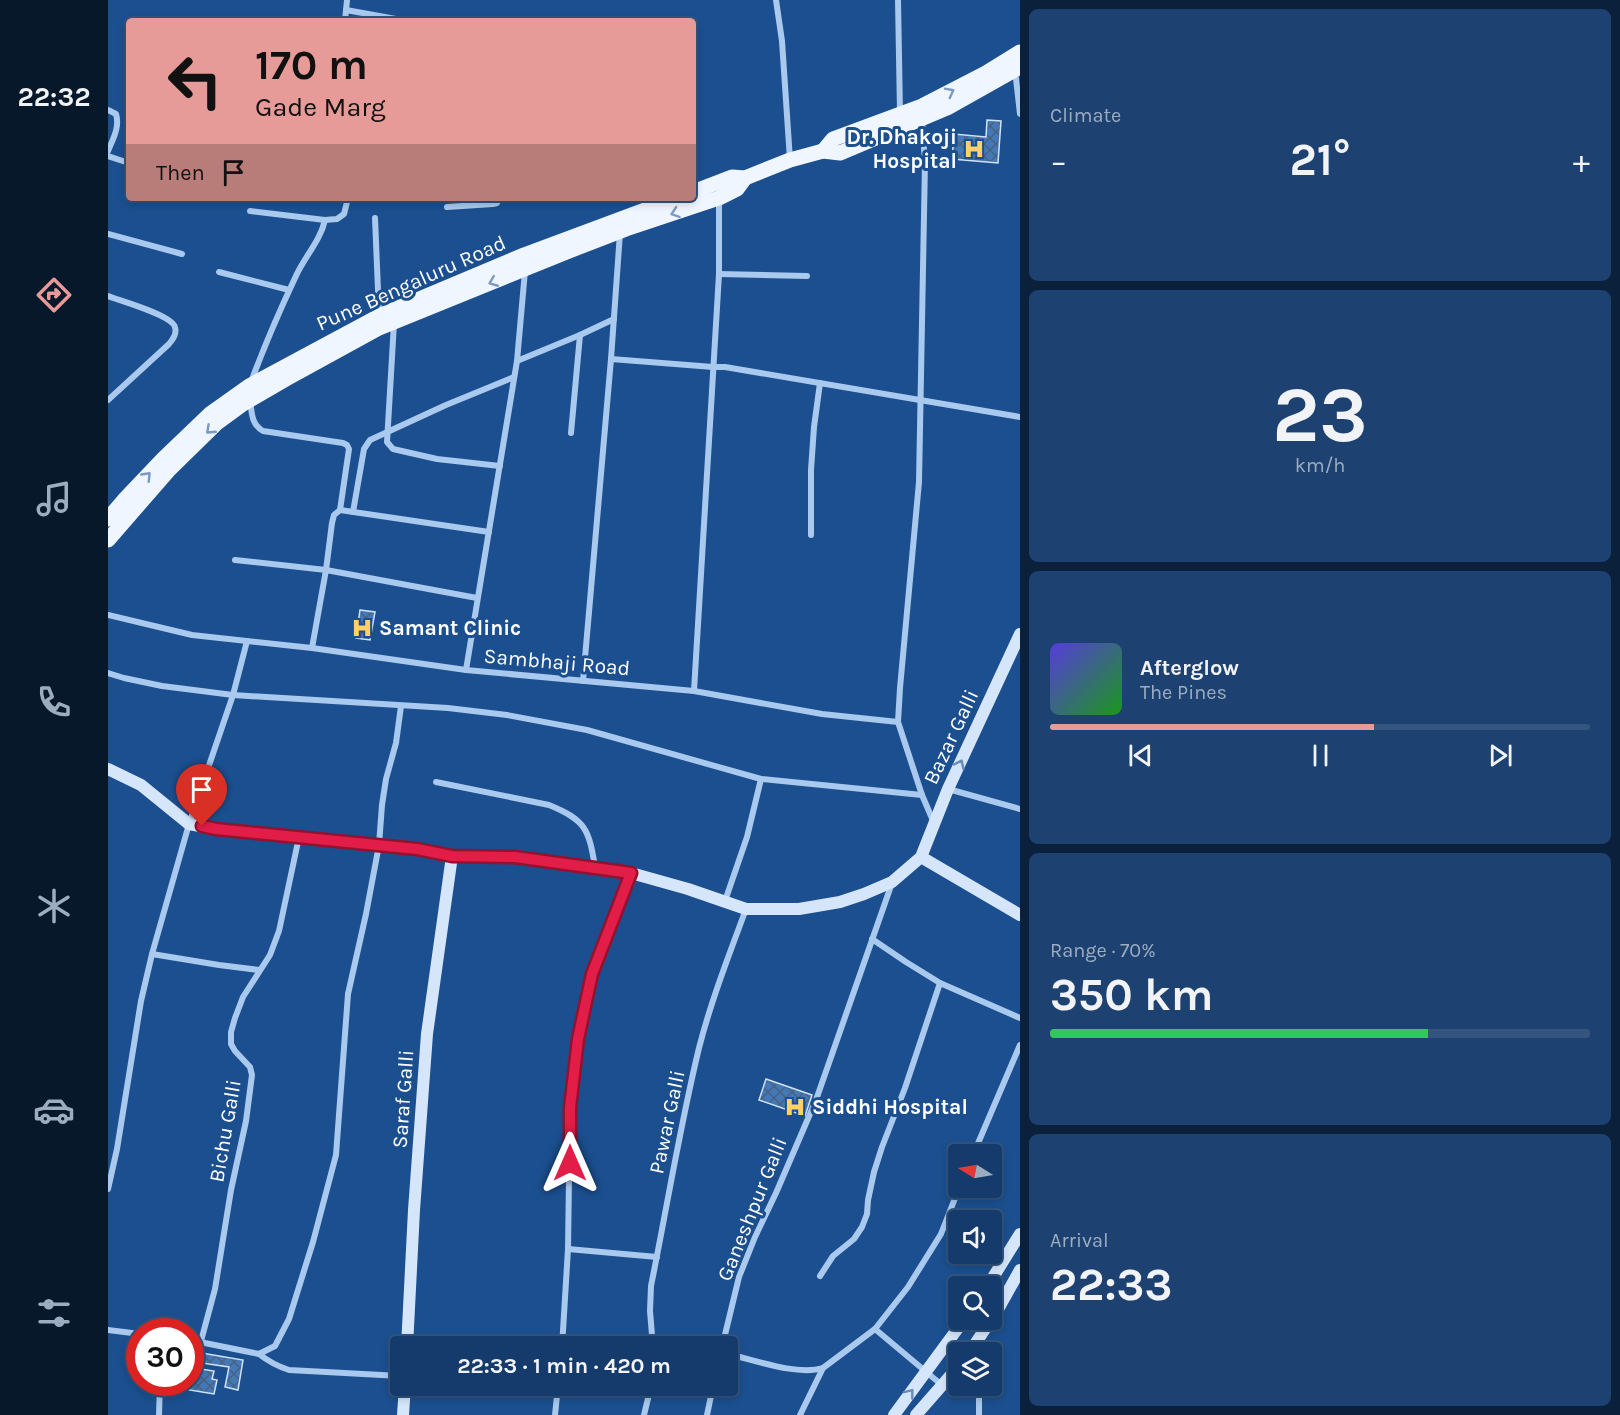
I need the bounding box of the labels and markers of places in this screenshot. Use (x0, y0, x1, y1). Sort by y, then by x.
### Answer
place label: Dr. Dhakoji Hospital (846, 125, 957, 173)
hospital icon: Dr. Dhakoji Hospital (962, 137, 986, 161)
hospital icon: Samant Clinic (350, 616, 374, 640)
place label: Samant Clinic (379, 616, 521, 640)
pin (176, 764, 227, 826)
hospital icon: Siddhi Hospital (783, 1095, 807, 1119)
place label: Siddhi Hospital (812, 1095, 968, 1119)

